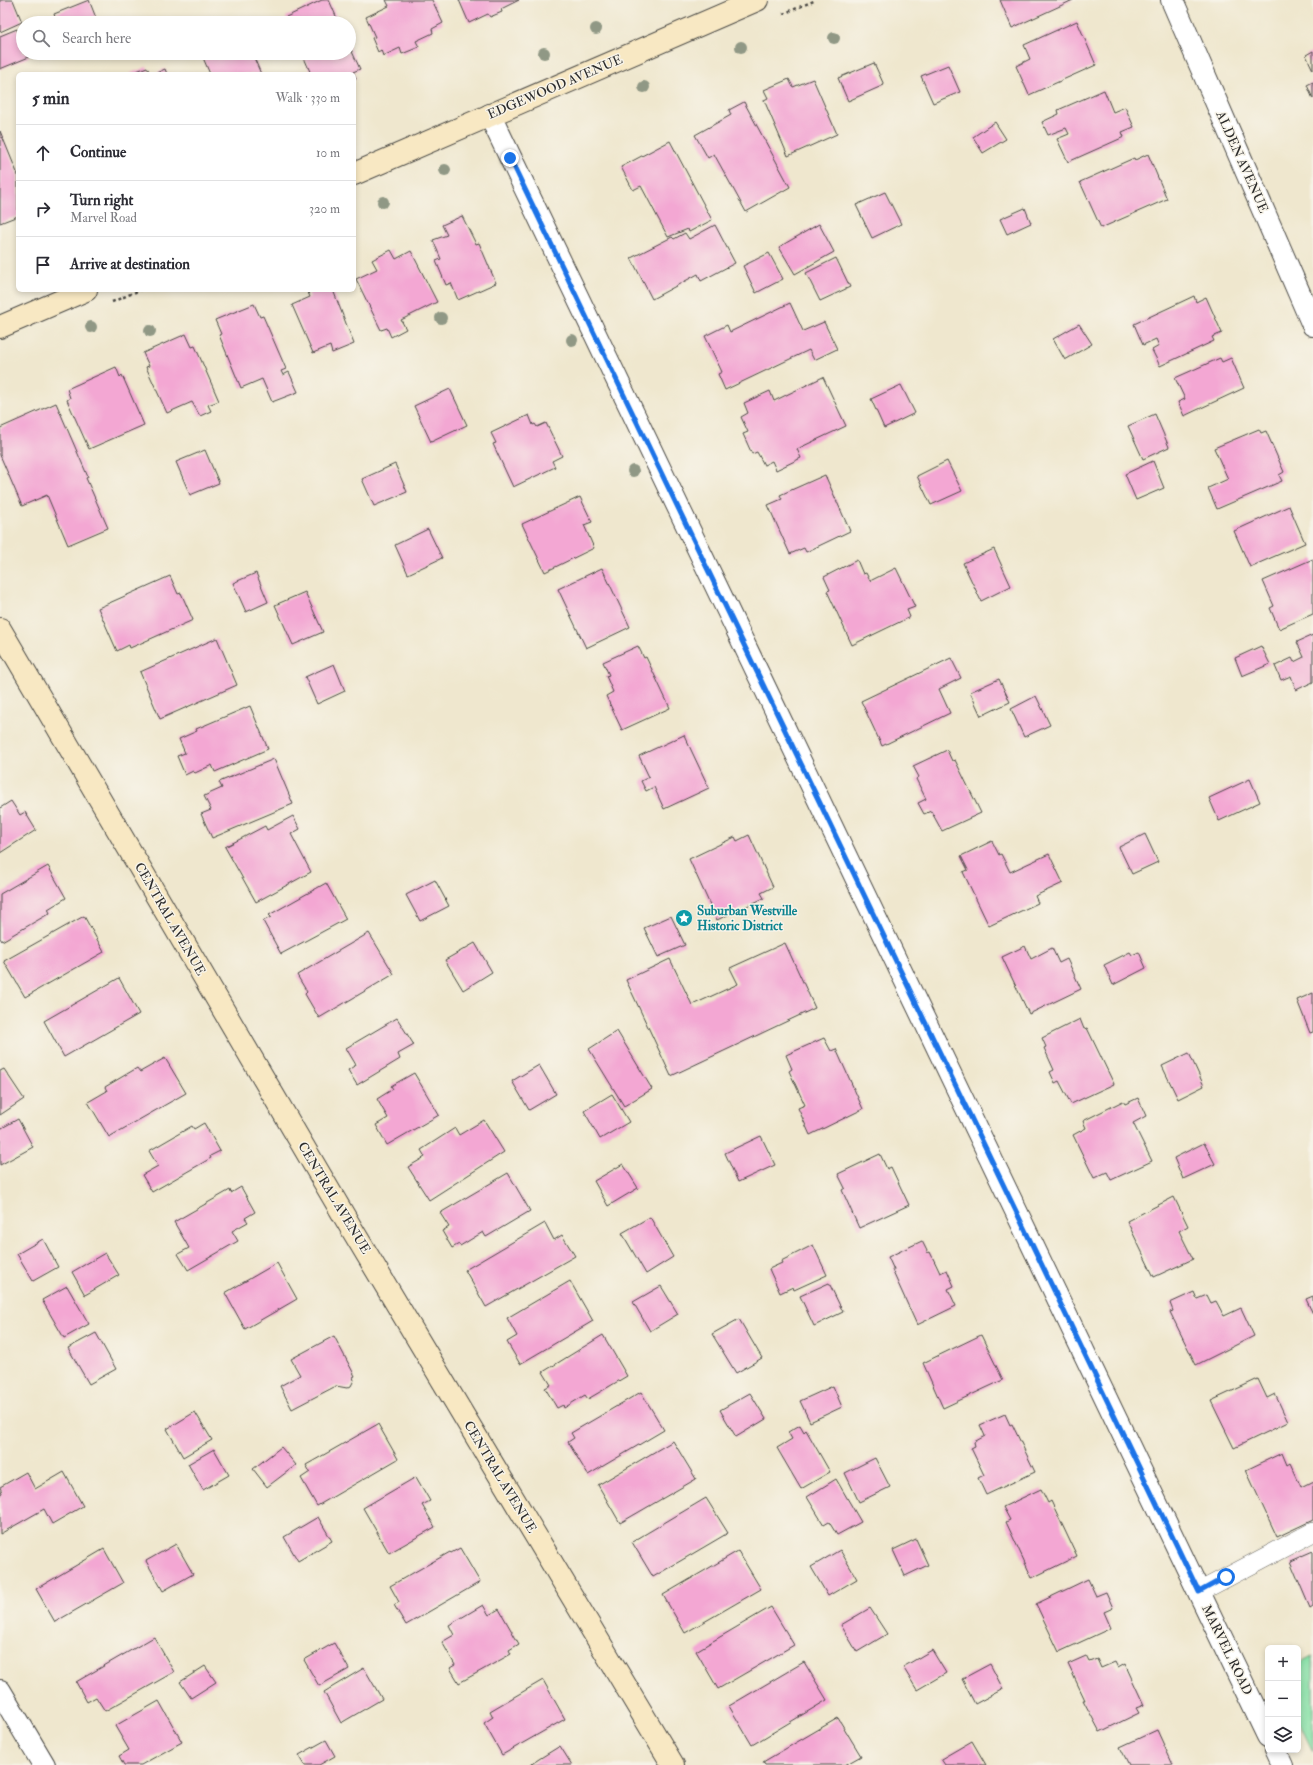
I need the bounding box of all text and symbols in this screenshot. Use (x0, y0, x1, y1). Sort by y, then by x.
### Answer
search box (16, 16, 356, 60)
icon: search (30, 27, 52, 49)
text: Search here (62, 29, 131, 48)
street label: EDGEWOOD AVENUE (485, 51, 625, 123)
text: 5 min (32, 88, 70, 109)
text: Walk · 330 m (276, 90, 340, 106)
street label: ALDEN AVENUE (1212, 108, 1272, 215)
icon: ahead (32, 142, 54, 164)
text: Continue (70, 143, 126, 162)
text: 10 m (316, 145, 340, 161)
route end (501, 149, 519, 167)
text: Turn right (70, 191, 133, 210)
icon: right (32, 198, 54, 220)
text: 320 m (309, 201, 340, 217)
text: Marvel Road (70, 210, 137, 226)
icon: arrive (32, 254, 54, 276)
text: Arrive at destination (70, 255, 190, 274)
street label: CENTRAL AVENUE (131, 860, 209, 978)
place label: Suburban Westville Historic District (697, 903, 798, 934)
place icon: Suburban Westville Historic District (674, 908, 694, 928)
street label: CENTRAL AVENUE (294, 1139, 374, 1257)
street label: CENTRAL AVENUE (460, 1418, 540, 1536)
route start (1217, 1568, 1235, 1586)
street label: MARVEL ROAD (1198, 1602, 1256, 1698)
map controls (1265, 1645, 1301, 1753)
button: + (1265, 1645, 1301, 1681)
button: − (1265, 1681, 1301, 1717)
button: layers (1265, 1717, 1301, 1753)

